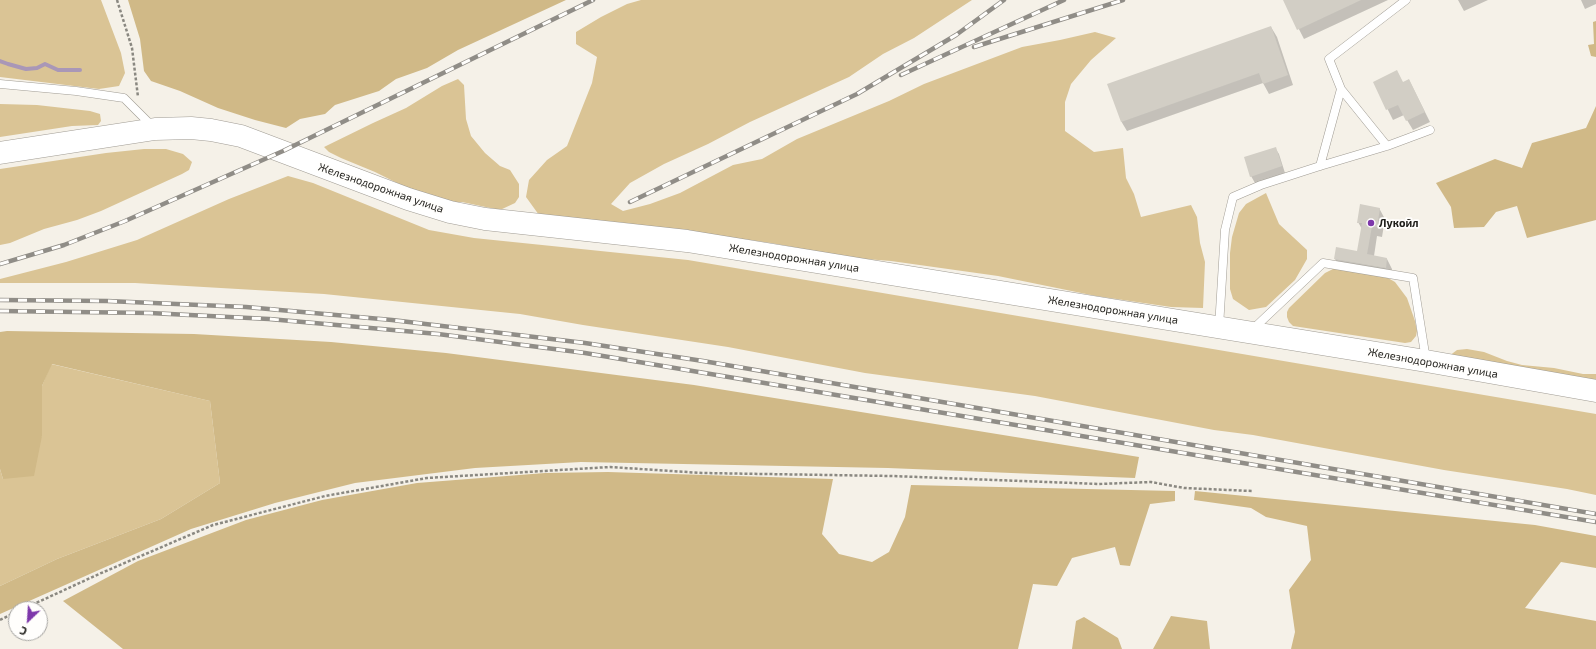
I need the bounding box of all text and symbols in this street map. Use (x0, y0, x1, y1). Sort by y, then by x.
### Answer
street label: Железнодорожная улица (317, 160, 445, 216)
place label: Лукойл (1379, 216, 1419, 230)
marker: Лукойл (1366, 218, 1376, 228)
street label: Железнодорожная улица (728, 241, 860, 275)
street label: Железнодорожная улица (1047, 293, 1179, 327)
street label: Железнодорожная улица (1367, 345, 1499, 381)
north arrow (8, 601, 48, 641)
text: С (17, 624, 29, 639)

